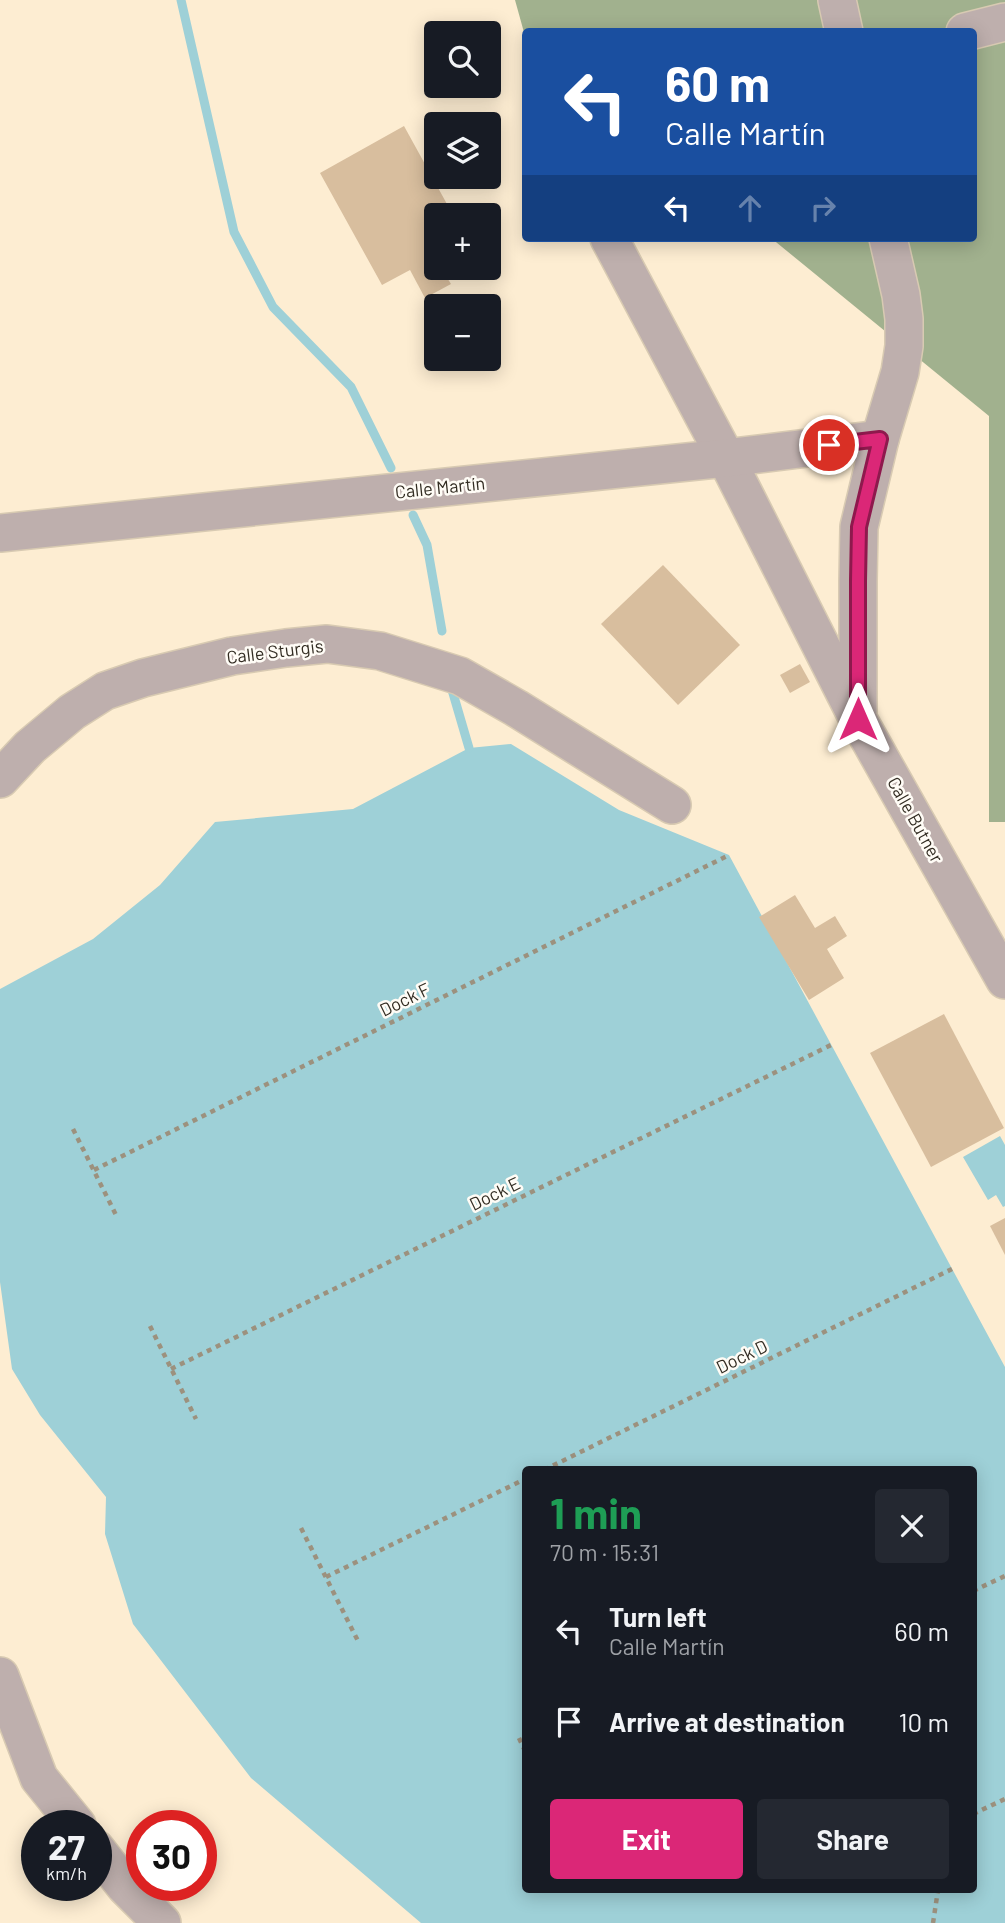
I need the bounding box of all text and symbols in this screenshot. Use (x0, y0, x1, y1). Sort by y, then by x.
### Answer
map controls (424, 21, 501, 371)
button: search (424, 21, 501, 98)
text: 60 m (665, 53, 770, 112)
icon: left (550, 56, 641, 147)
button: layers (424, 112, 501, 189)
text: Calle Martín (665, 113, 826, 151)
icon: left (658, 189, 696, 227)
icon: ahead (731, 189, 769, 227)
icon: right (804, 189, 842, 227)
button: + (424, 203, 501, 280)
button: − (424, 294, 501, 371)
pin (799, 415, 859, 475)
icon: arrive (810, 426, 848, 464)
street label: Calle Martín (394, 471, 486, 503)
street label: Calle Sturgis (225, 634, 325, 668)
position arrow (821, 682, 895, 756)
street label: Calle Butner (883, 773, 949, 867)
street label: Dock F (376, 978, 433, 1021)
street label: Dock E (466, 1171, 524, 1215)
street label: Dock D (712, 1334, 771, 1378)
text: 1 min (550, 1487, 642, 1537)
button: close (875, 1489, 949, 1563)
text: 70 m · 15:31 (550, 1538, 659, 1566)
text: Turn left (609, 1601, 707, 1632)
icon: left (550, 1612, 588, 1650)
text: 60 m (894, 1615, 949, 1646)
text: Calle Martín (609, 1632, 725, 1660)
icon: arrive (550, 1703, 588, 1741)
text: Arrive at destination (609, 1706, 845, 1737)
text: 10 m (899, 1706, 949, 1737)
button: Exit (550, 1799, 743, 1879)
button: Share (757, 1799, 949, 1879)
speed limit sign: 30 (126, 1810, 217, 1901)
text: 27 (48, 1825, 85, 1867)
text: km/h (46, 1862, 87, 1884)

